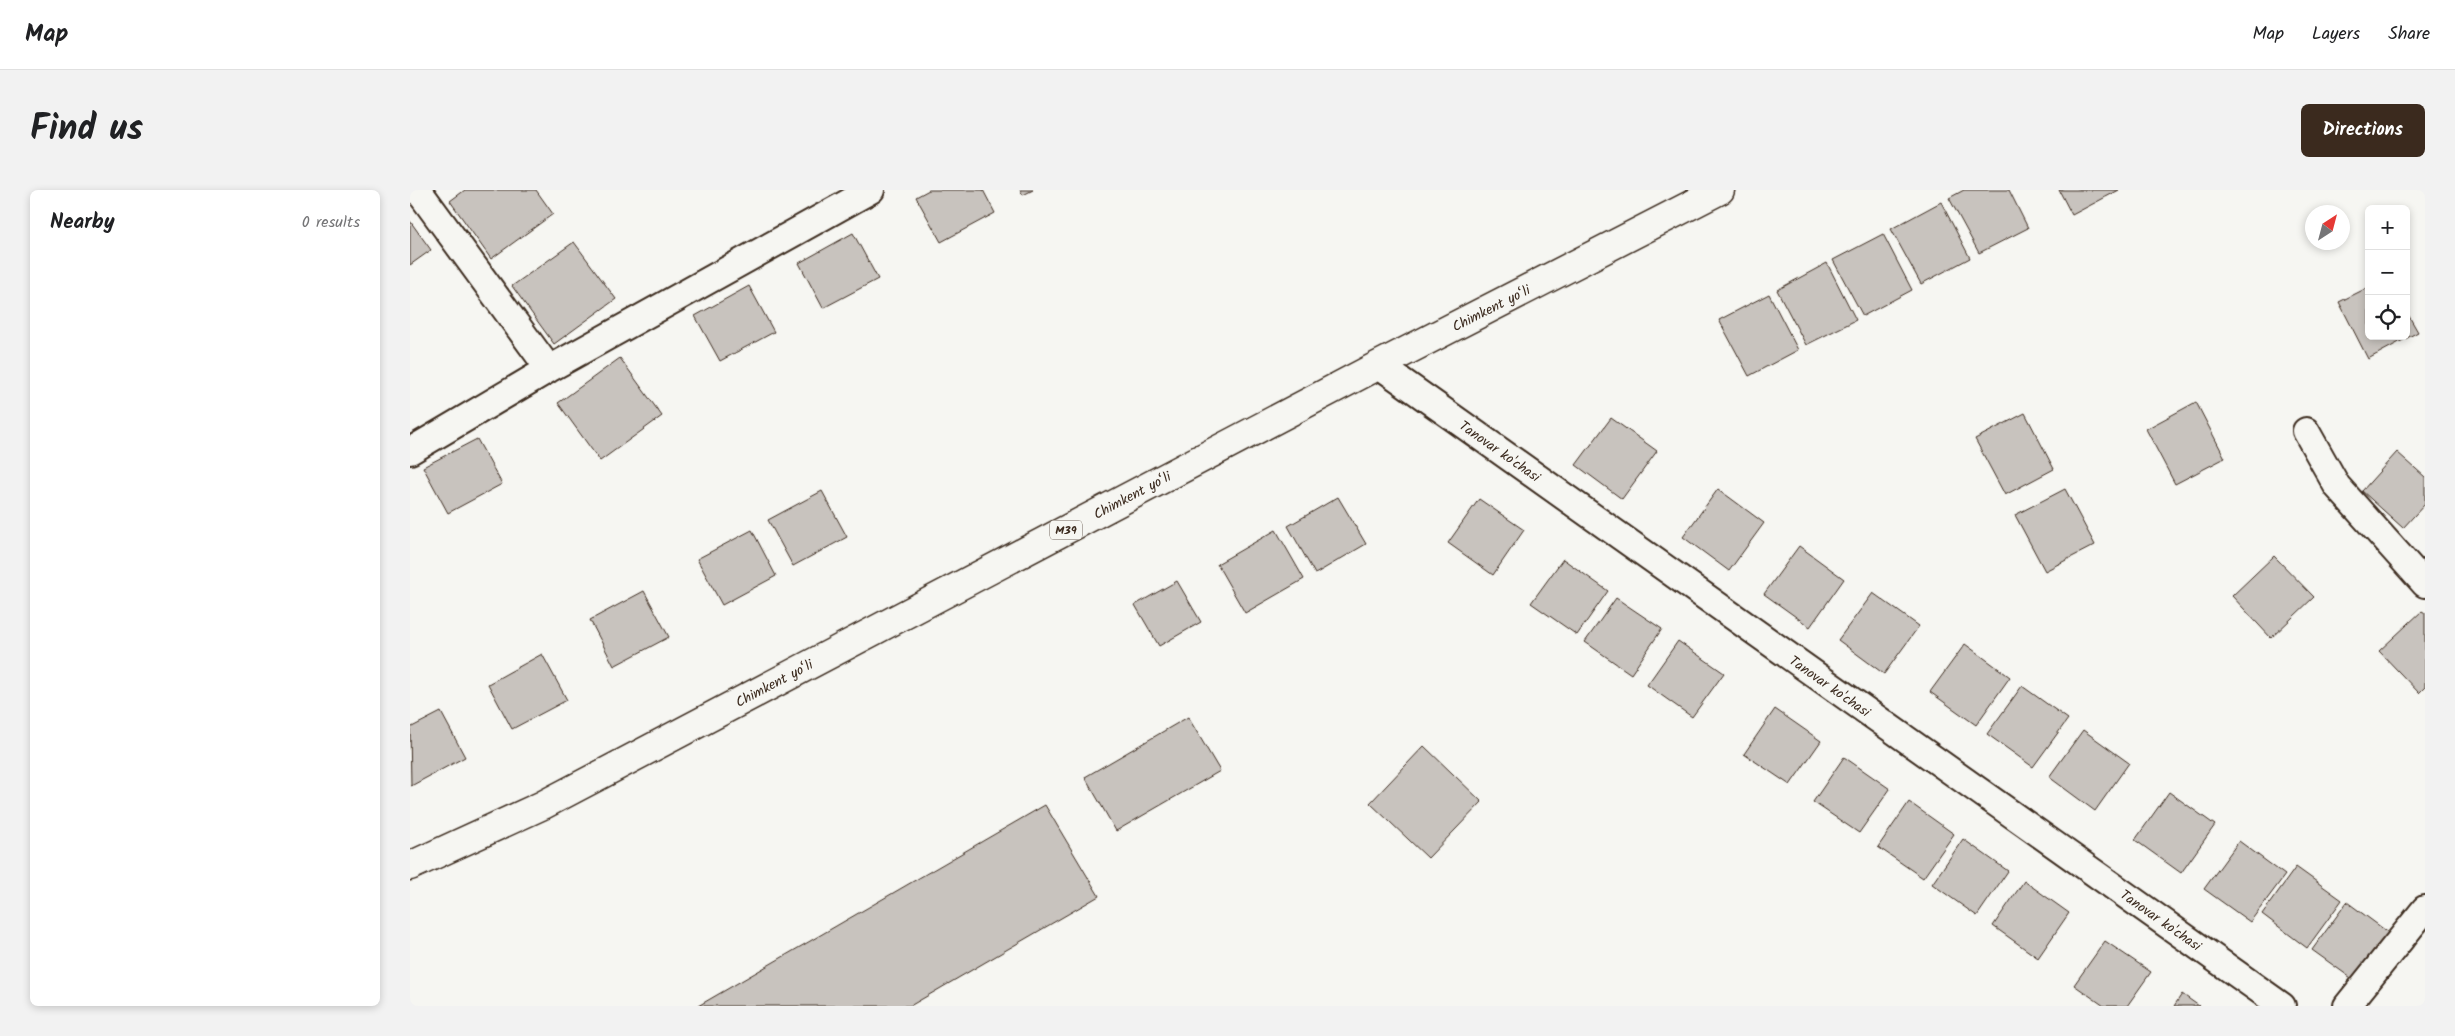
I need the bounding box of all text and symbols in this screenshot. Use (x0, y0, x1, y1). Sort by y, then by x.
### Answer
text: Map (25, 15, 68, 54)
text: Map (2253, 20, 2284, 49)
text: Layers (2312, 20, 2360, 49)
text: Share (2388, 20, 2430, 49)
text: Find us (30, 102, 143, 158)
button: Directions (2301, 104, 2425, 157)
north arrow (2305, 205, 2350, 250)
map controls (2365, 205, 2410, 340)
button: + (2365, 205, 2410, 250)
text: Nearby (50, 206, 115, 239)
text: 0 results (302, 210, 360, 235)
button: − (2365, 250, 2410, 295)
street label: Chimkent yo‘li (1448, 279, 1535, 338)
button: locate (2365, 295, 2410, 340)
street label: Tanovar ko'chasi (1454, 416, 1545, 488)
street label: Chimkent yo‘li (1090, 466, 1176, 526)
road number: M39 (1050, 520, 1082, 540)
street label: Tanovar ko'chasi (1784, 651, 1875, 723)
street label: Chimkent yo‘li (732, 654, 818, 714)
street label: Tanovar ko'chasi (2115, 885, 2206, 957)

